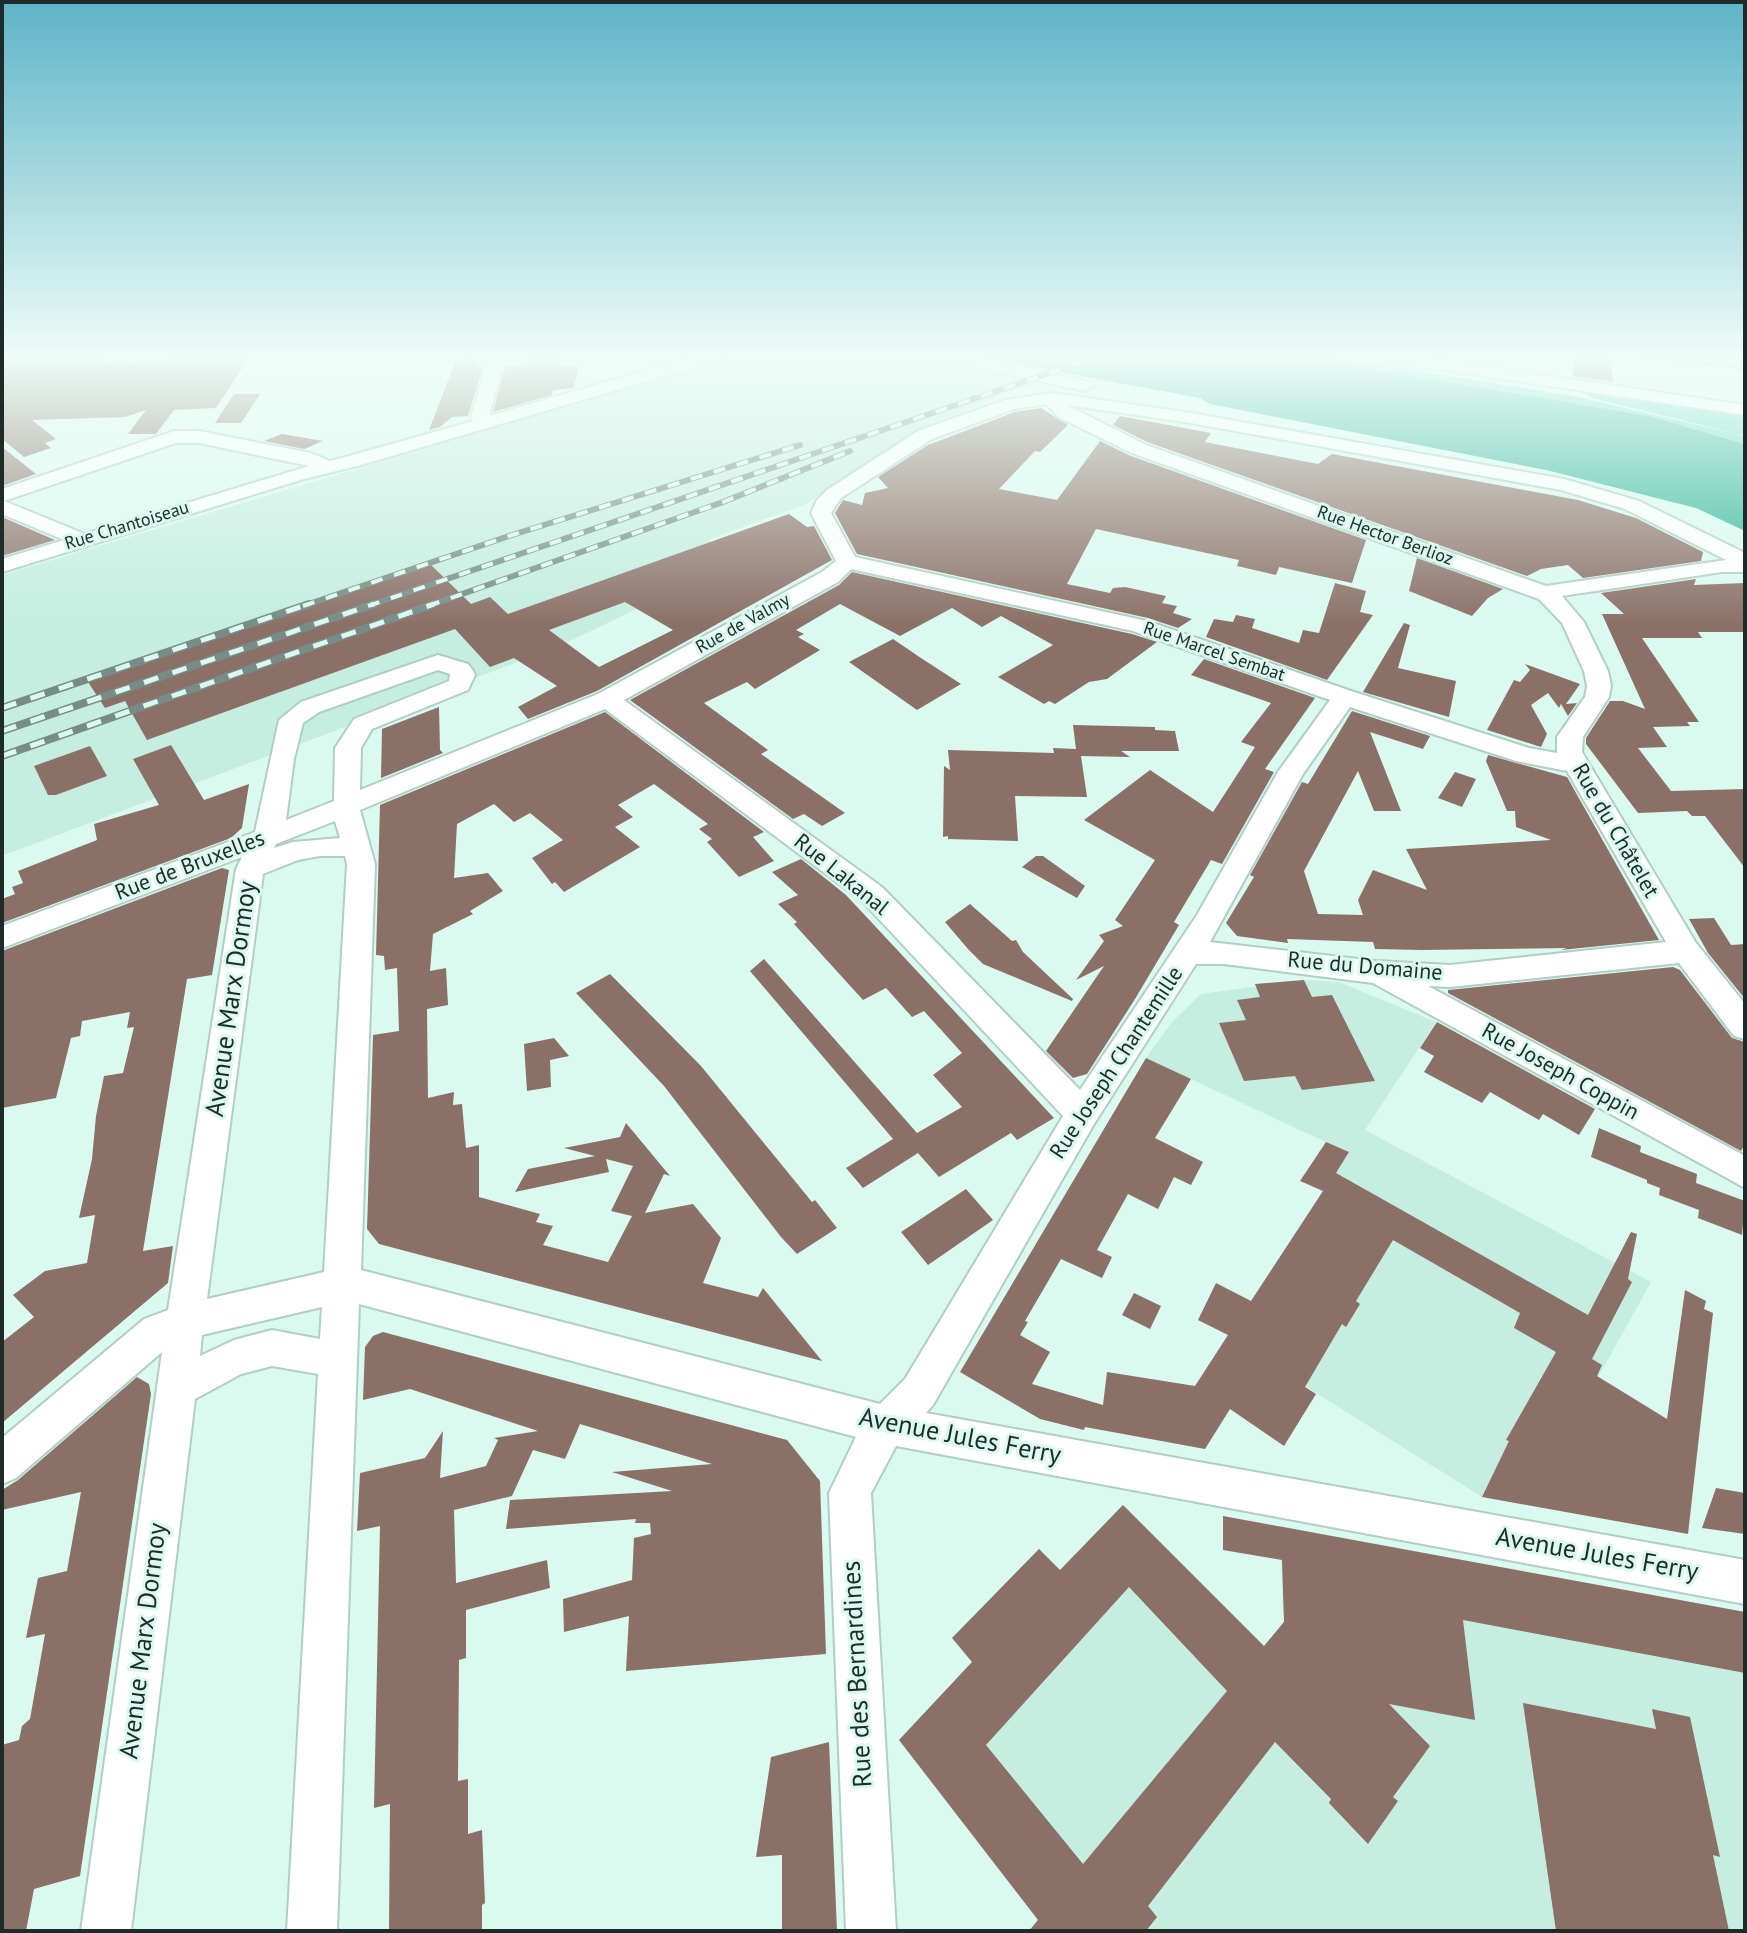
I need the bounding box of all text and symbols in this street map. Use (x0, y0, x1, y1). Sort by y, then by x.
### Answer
street label: Rue Chantoiseau (62, 497, 192, 555)
street label: Rue Hector Berlioz (1314, 501, 1456, 571)
street label: Rue de Valmy (692, 589, 794, 659)
street label: Rue Marcel Sembat (1140, 618, 1288, 686)
street label: Rue du Châtelet (1566, 759, 1664, 903)
street label: Rue de Bruxelles (111, 825, 269, 907)
street label: Rue Lakanal (788, 829, 894, 921)
street label: Avenue Marx Dormoy (200, 879, 264, 1119)
street label: Rue du Domaine (1286, 947, 1444, 987)
street label: Rue Joseph Chantemille (1045, 962, 1189, 1164)
street label: Rue Joseph Coppin (1477, 1018, 1643, 1126)
street label: Avenue Jules Ferry (856, 1402, 1064, 1472)
street label: Avenue Marx Dormoy (114, 1521, 174, 1761)
street label: Avenue Jules Ferry (1493, 1522, 1701, 1588)
street label: Rue des Bernardines (836, 1560, 880, 1788)

